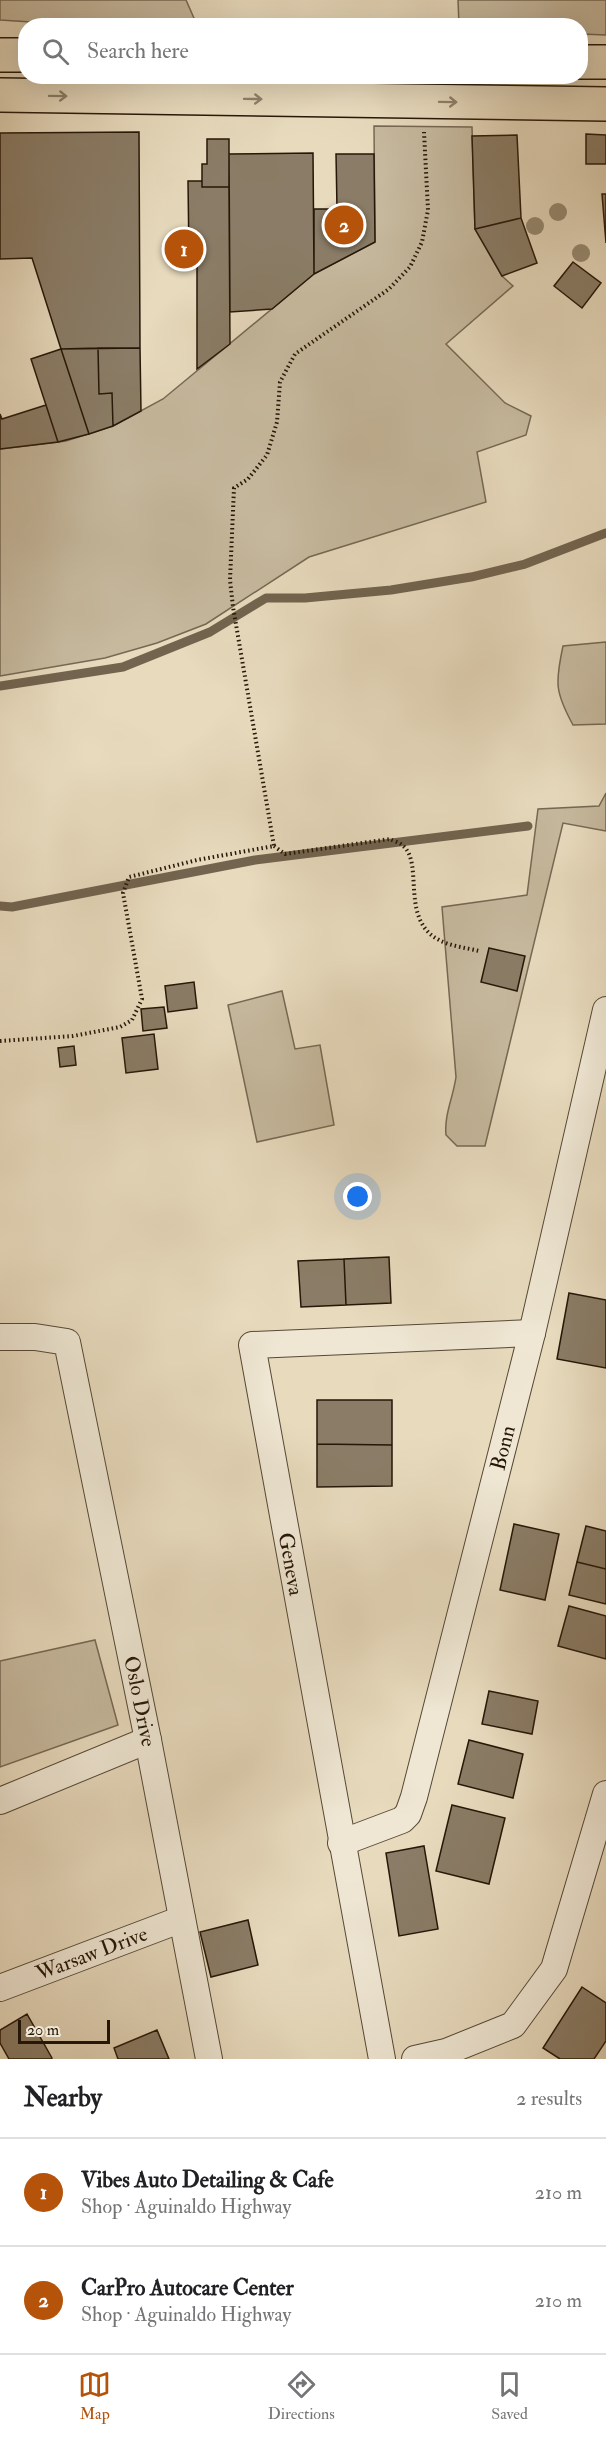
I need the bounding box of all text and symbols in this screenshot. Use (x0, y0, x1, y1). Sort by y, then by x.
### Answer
search box (18, 18, 588, 84)
icon: search (39, 35, 72, 68)
text: Search here (87, 37, 189, 65)
one-way arrow (48, 90, 68, 102)
one-way arrow (243, 93, 263, 105)
one-way arrow (438, 96, 458, 108)
pin: 2 (324, 202, 364, 248)
pin: 1 (164, 226, 204, 272)
your location (343, 1182, 372, 1211)
street label: Bonn (485, 1422, 522, 1473)
street label: Geneva (272, 1530, 309, 1598)
street label: Oslo Drive (117, 1653, 162, 1749)
street label: Warsaw Drive (31, 1920, 152, 1987)
scale bar (18, 2017, 110, 2044)
text: 20 m (27, 2020, 59, 2040)
text: Nearby (24, 2082, 102, 2114)
text: 2 results (516, 2086, 582, 2111)
text: Vibes Auto Detailing & Cafe (81, 2166, 334, 2194)
text: 1 (40, 2180, 47, 2205)
text: 210 m (535, 2180, 582, 2205)
text: Shop · Aguinaldo Highway (81, 2194, 291, 2219)
text: CarPro Autocare Center (81, 2274, 294, 2302)
text: 2 (38, 2288, 49, 2313)
text: 210 m (535, 2288, 582, 2313)
text: Shop · Aguinaldo Highway (81, 2302, 291, 2327)
tab: Map (78, 2368, 111, 2424)
tab: Directions (268, 2368, 335, 2424)
tab: Saved (491, 2368, 528, 2424)

